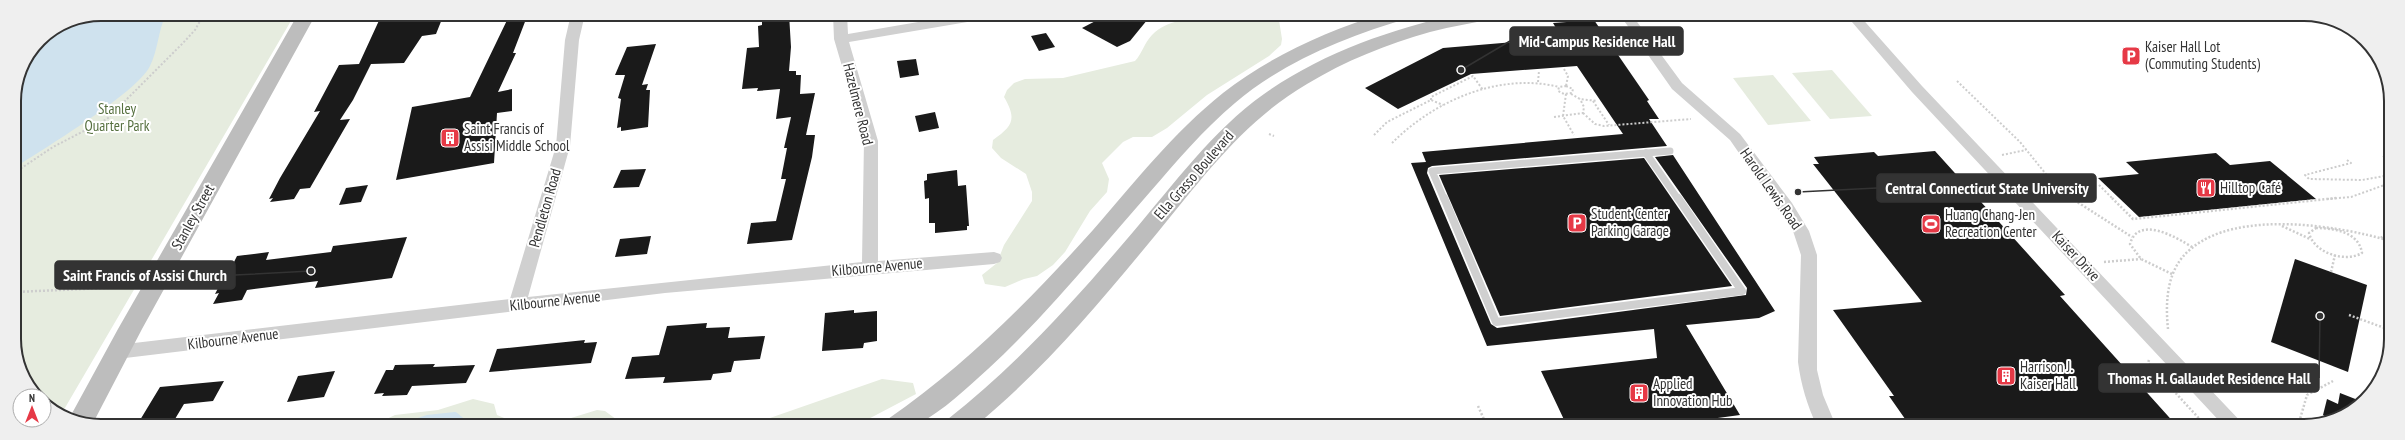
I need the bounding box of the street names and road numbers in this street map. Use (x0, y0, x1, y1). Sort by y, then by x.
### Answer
street label: Hazelmere Road (839, 61, 878, 147)
street label: Ella Grasso Boulevard (1150, 126, 1237, 223)
street label: Harold Lewis Road (1736, 144, 1807, 233)
street label: Pendleton Road (524, 166, 565, 249)
street label: Stanley Street (167, 181, 218, 253)
street label: Kaiser Drive (2048, 226, 2105, 285)
street label: Kilbourne Avenue (831, 253, 923, 280)
street label: Kilbourne Avenue (509, 286, 601, 315)
street label: Kilbourne Avenue (186, 324, 279, 353)

